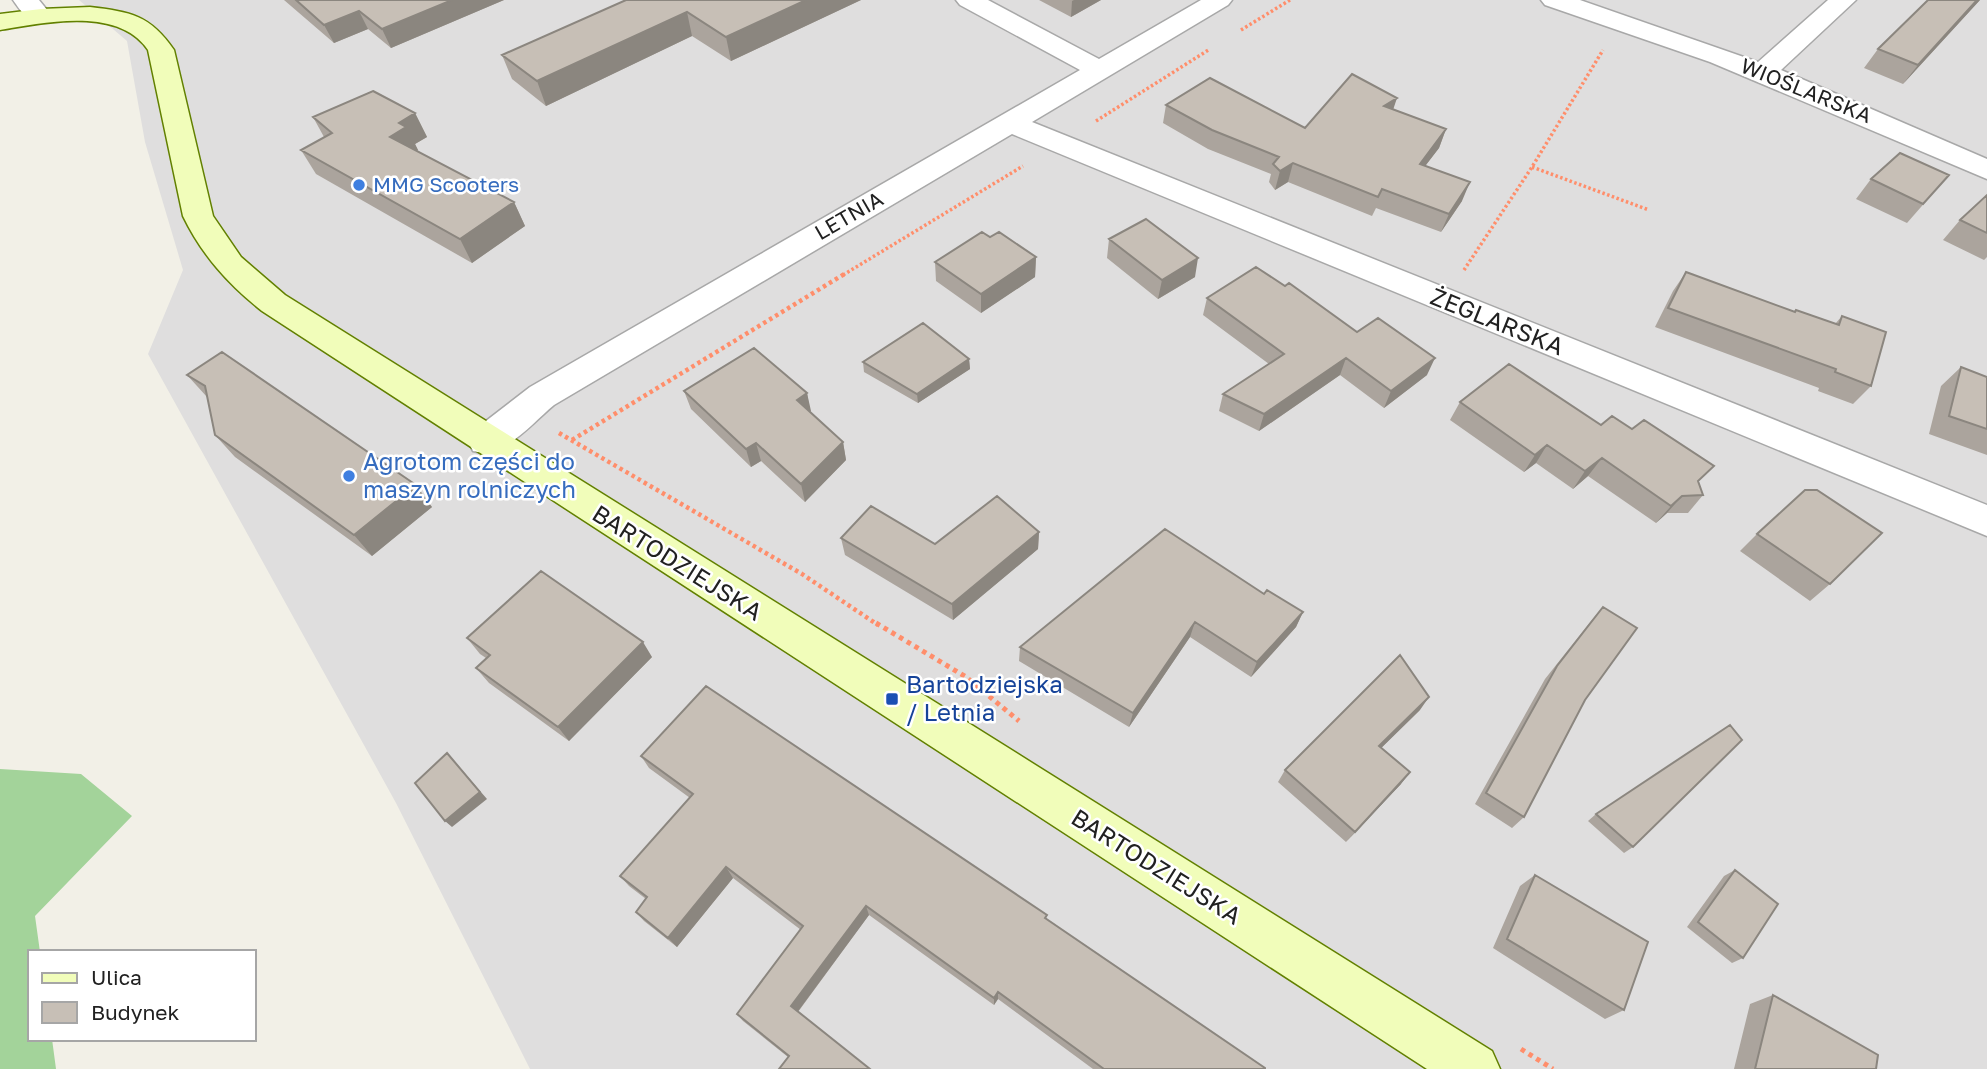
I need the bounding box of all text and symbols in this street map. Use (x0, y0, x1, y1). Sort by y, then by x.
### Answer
street label: WIOŚLARSKA (1737, 52, 1876, 128)
place label: MMG Scooters (373, 171, 519, 197)
marker: MMG Scooters (351, 177, 367, 193)
street label: LETNIA (810, 185, 887, 245)
street label: ŻEGLARSKA (1427, 281, 1568, 360)
place label: Agrotom części do maszyn rolniczych (363, 446, 576, 503)
marker: Agrotom części do maszyn rolniczych (341, 468, 357, 484)
street label: BARTODZIEJSKA (587, 498, 768, 626)
place label: Bartodziejska / Letnia (906, 669, 1063, 726)
marker: Bartodziejska / Letnia (884, 691, 900, 707)
street label: BARTODZIEJSKA (1066, 802, 1247, 930)
legend (28, 950, 256, 1041)
text: Ulica (91, 964, 142, 990)
text: Budynek (91, 999, 180, 1025)

